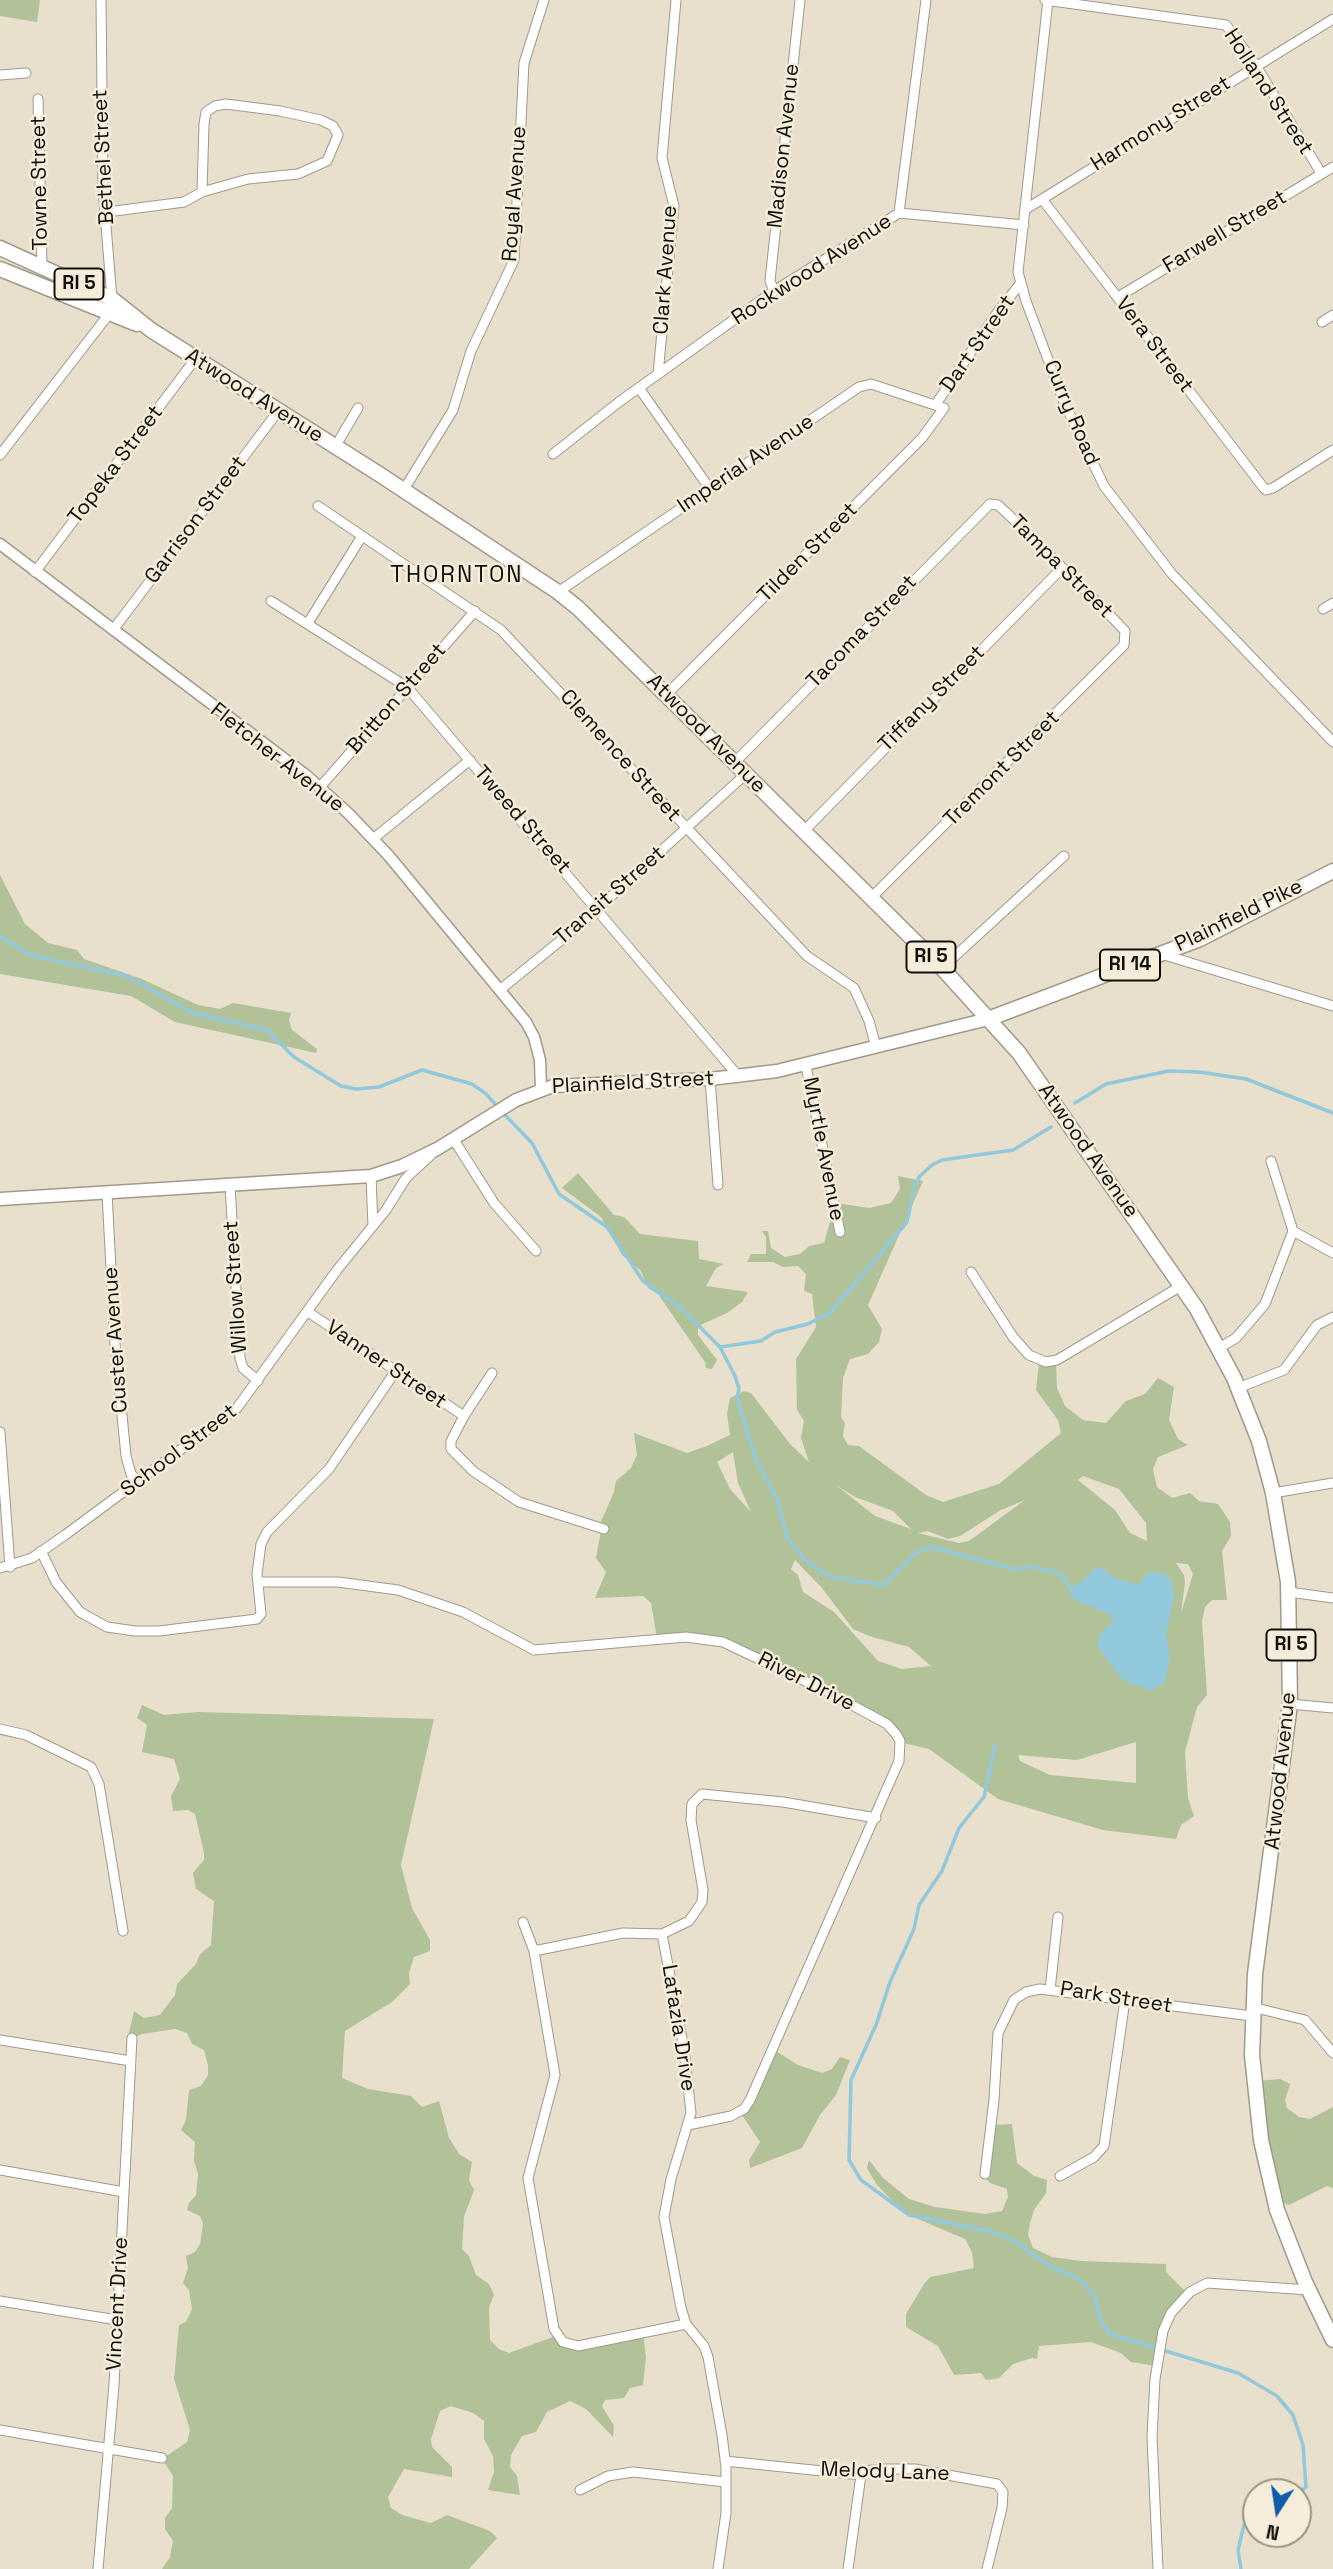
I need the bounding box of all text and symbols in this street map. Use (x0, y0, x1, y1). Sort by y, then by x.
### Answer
street label: Holland Street (1218, 24, 1318, 160)
street label: Madison Avenue (763, 63, 805, 229)
street label: Harmony Street (1087, 71, 1235, 177)
street label: Bethel Street (88, 89, 120, 225)
street label: Towne Street (26, 115, 54, 251)
street label: Royal Avenue (498, 125, 532, 263)
street label: Farwell Street (1158, 185, 1292, 279)
street label: Clark Avenue (649, 205, 683, 335)
street label: Rockwood Avenue (727, 209, 897, 331)
road number: RI 5 (55, 268, 104, 300)
street label: Dart Street (935, 290, 1021, 398)
street label: Vera Street (1110, 292, 1198, 398)
street label: Atwood Avenue (180, 343, 328, 449)
street label: Curry Road (1038, 357, 1104, 469)
street label: Topeka Street (63, 401, 169, 529)
street label: Imperial Avenue (673, 409, 819, 519)
street label: Garrison Street (140, 451, 252, 589)
street label: Tilden Street (753, 498, 863, 608)
street label: Tampa Street (1004, 510, 1118, 624)
district label: THORNTON (391, 562, 523, 590)
street label: Tacoma Street (802, 570, 922, 694)
street label: Britton Street (342, 638, 452, 760)
street label: Tiffany Street (873, 640, 991, 758)
street label: Atwood Avenue (641, 669, 771, 799)
street label: Clemence Street (554, 685, 686, 827)
street label: Fletcher Avenue (205, 698, 349, 818)
street label: Tremont Street (939, 706, 1065, 832)
street label: Tweed Street (468, 761, 576, 879)
street label: Transit Street (549, 841, 671, 951)
street label: Plainfield Pike (1171, 874, 1307, 958)
road number: RI 5 (906, 942, 956, 973)
road number: RI 14 (1100, 950, 1160, 981)
street label: Plainfield Street (551, 1066, 715, 1100)
street label: Myrtle Avenue (797, 1075, 849, 1223)
street label: Atwood Avenue (1032, 1079, 1144, 1223)
street label: Willow Street (219, 1220, 253, 1354)
street label: Custer Avenue (98, 1266, 134, 1414)
street label: Vanner Street (321, 1315, 451, 1415)
street label: School Street (116, 1399, 242, 1503)
road number: RI 5 (1266, 1630, 1316, 1660)
street label: River Drive (753, 1647, 859, 1717)
street label: Atwood Avenue (1260, 1691, 1302, 1851)
street label: Lafazia Drive (656, 1963, 700, 2093)
street label: Park Street (1058, 1977, 1174, 2019)
street label: Vincent Drive (102, 2236, 134, 2372)
street label: Melody Lane (820, 2457, 950, 2487)
north arrow (1242, 2478, 1312, 2548)
text: N (1264, 2519, 1282, 2546)

